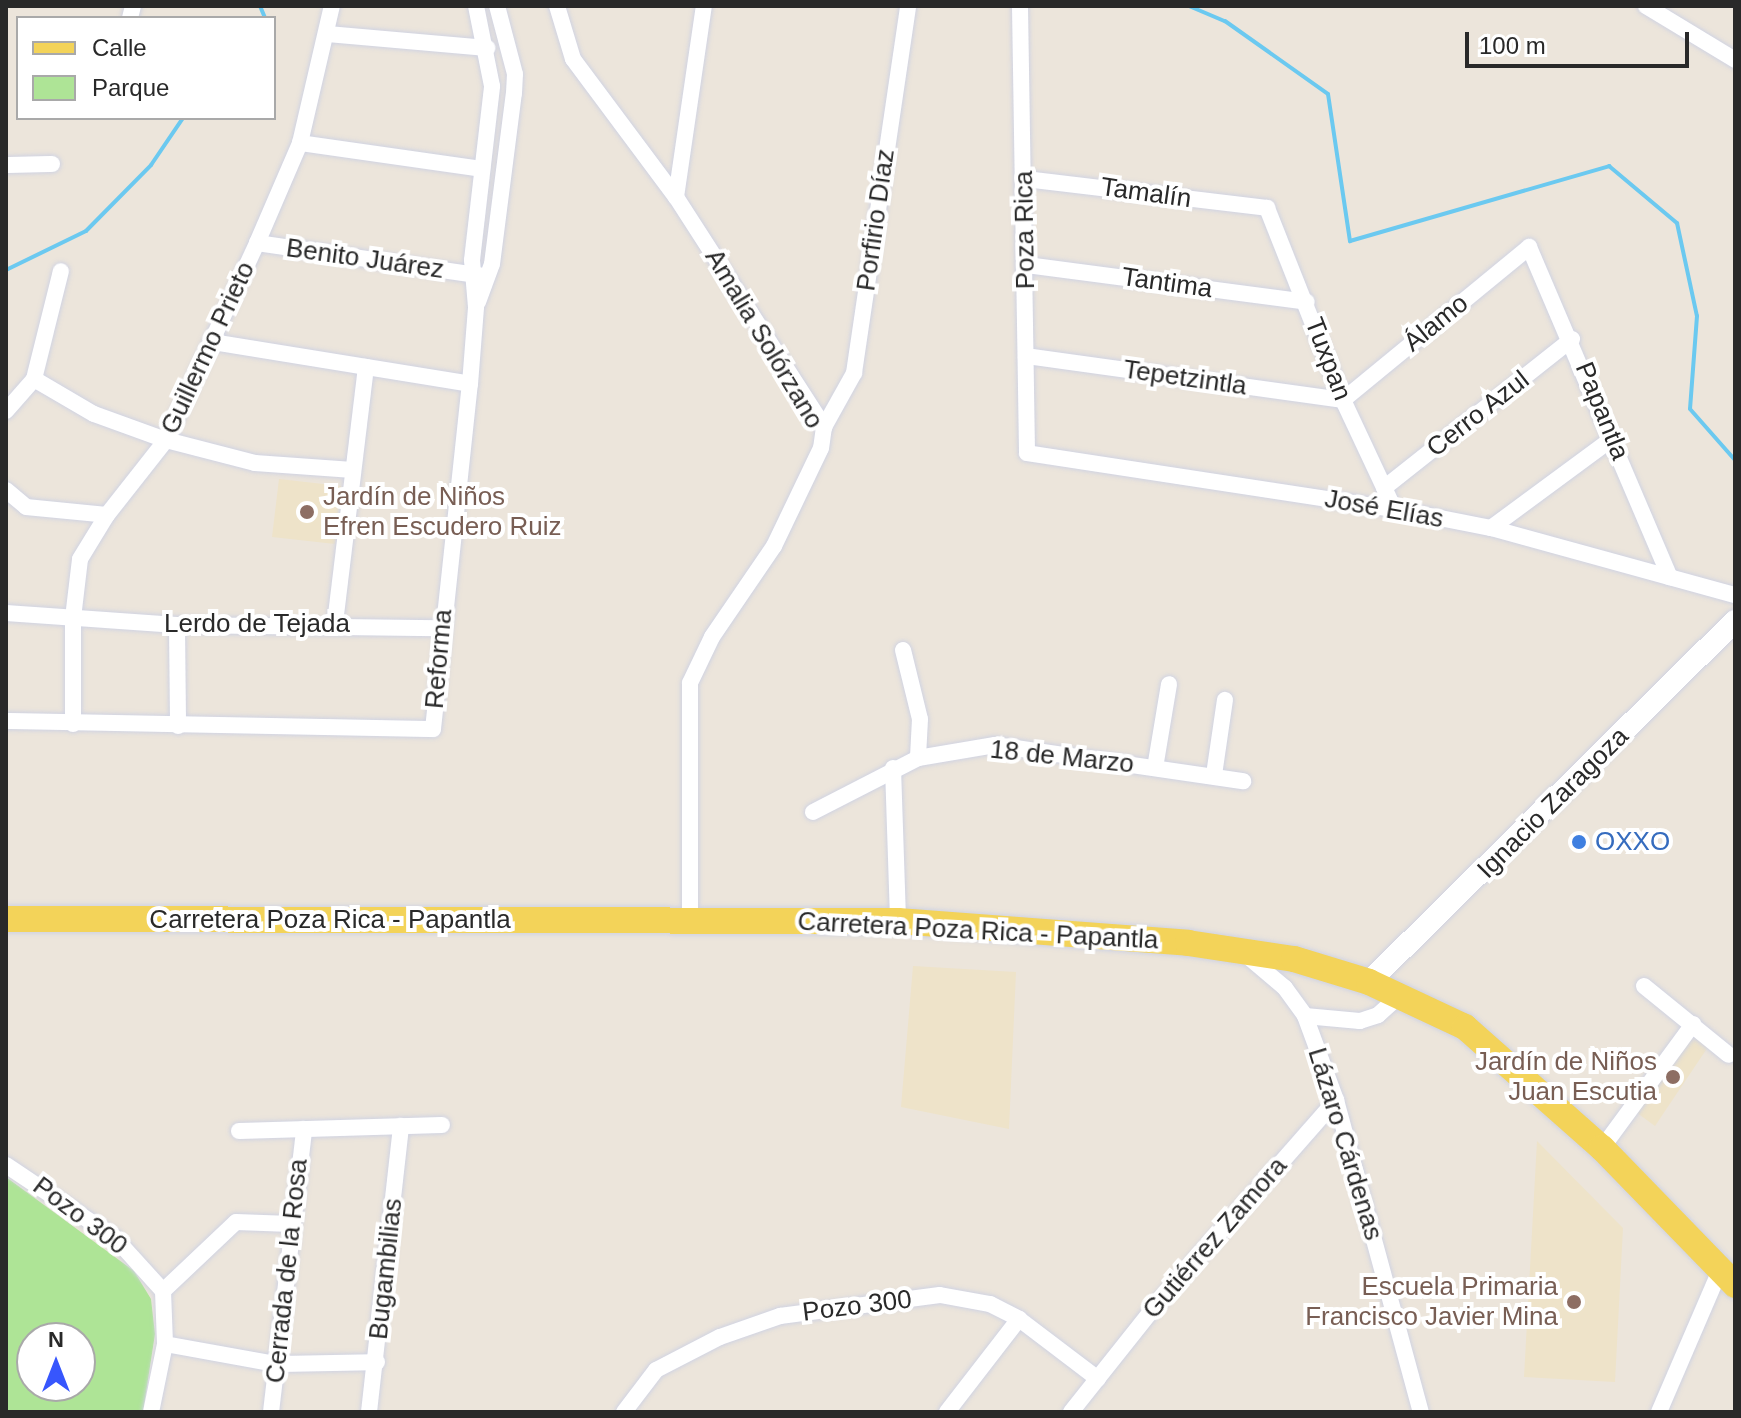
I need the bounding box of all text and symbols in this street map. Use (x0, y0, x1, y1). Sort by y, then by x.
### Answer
legend (16, 16, 276, 120)
scale bar (1469, 16, 1693, 66)
text: 100 m (1479, 32, 1546, 59)
text: Calle (92, 34, 147, 61)
text: Parque (92, 74, 169, 101)
street label: Porfirio Díaz (851, 147, 901, 293)
street label: Poza Rica (1008, 170, 1042, 290)
street label: Tamalín (1099, 171, 1193, 215)
street label: Benito Juárez (284, 232, 446, 286)
street label: Amalia Solórzano (698, 244, 830, 434)
street label: Guillermo Prieto (154, 257, 262, 439)
street label: Tantima (1120, 261, 1214, 305)
street label: Álamo (1398, 288, 1474, 358)
street label: Tuxpan (1298, 313, 1358, 405)
street label: Tepetzintla (1121, 354, 1249, 402)
street label: Papantla (1568, 358, 1636, 464)
street label: Cerro Azul (1420, 364, 1536, 464)
place label: Jardín de Niños Efren Escudero Ruiz (323, 481, 561, 542)
street label: José Elías (1322, 483, 1446, 535)
marker: Jardín de Niños Efren Escudero Ruiz (298, 503, 316, 521)
street label: Lerdo de Tejada (164, 608, 350, 640)
street label: Reforma (419, 608, 459, 710)
street label: Ignacio Zaragoza (1471, 721, 1635, 885)
street label: 18 de Marzo (989, 734, 1135, 780)
place label: OXXO (1595, 826, 1670, 858)
marker: OXXO (1570, 833, 1588, 851)
street label: Carretera Poza Rica - Papantla (149, 904, 511, 936)
street label: Carretera Poza Rica - Papantla (797, 906, 1159, 956)
street label: Lázaro Cárdenas (1301, 1044, 1389, 1244)
place label: Jardín de Niños Juan Escutia (1475, 1046, 1657, 1108)
marker: Jardín de Niños Juan Escutia (1664, 1068, 1682, 1086)
street label: Gutiérrez Zamora (1136, 1151, 1294, 1325)
street label: Cerrada de la Rosa (260, 1157, 314, 1385)
street label: Pozo 300 (27, 1170, 133, 1262)
street label: Bugambilias (363, 1197, 409, 1341)
place label: Escuela Primaria Francisco Javier Mina (1305, 1271, 1558, 1332)
street label: Pozo 300 (801, 1284, 913, 1328)
marker: Escuela Primaria Francisco Javier Mina (1565, 1293, 1583, 1311)
north arrow (16, 1322, 96, 1402)
text: N (48, 1327, 64, 1352)

